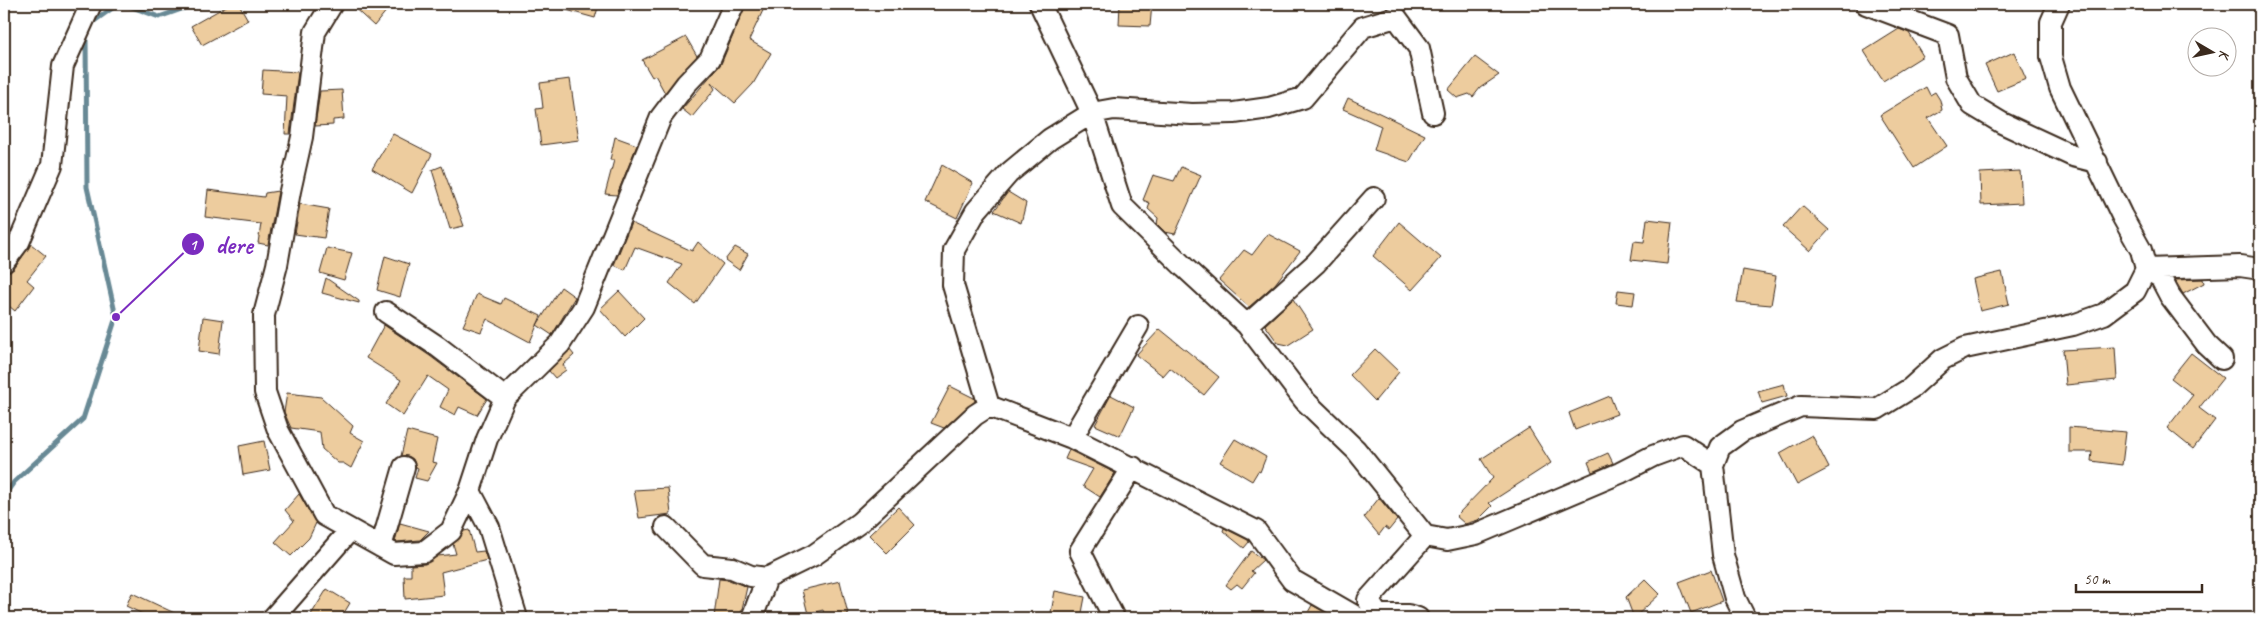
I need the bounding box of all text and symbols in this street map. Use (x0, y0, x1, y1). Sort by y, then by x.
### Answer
north arrow (2186, 28, 2236, 78)
text: K (2215, 49, 2233, 62)
callout: dere (180, 224, 262, 265)
text: dere (215, 228, 255, 261)
text: 1 (190, 236, 199, 255)
scale bar (2076, 562, 2203, 594)
text: 50 m (2084, 570, 2111, 589)

